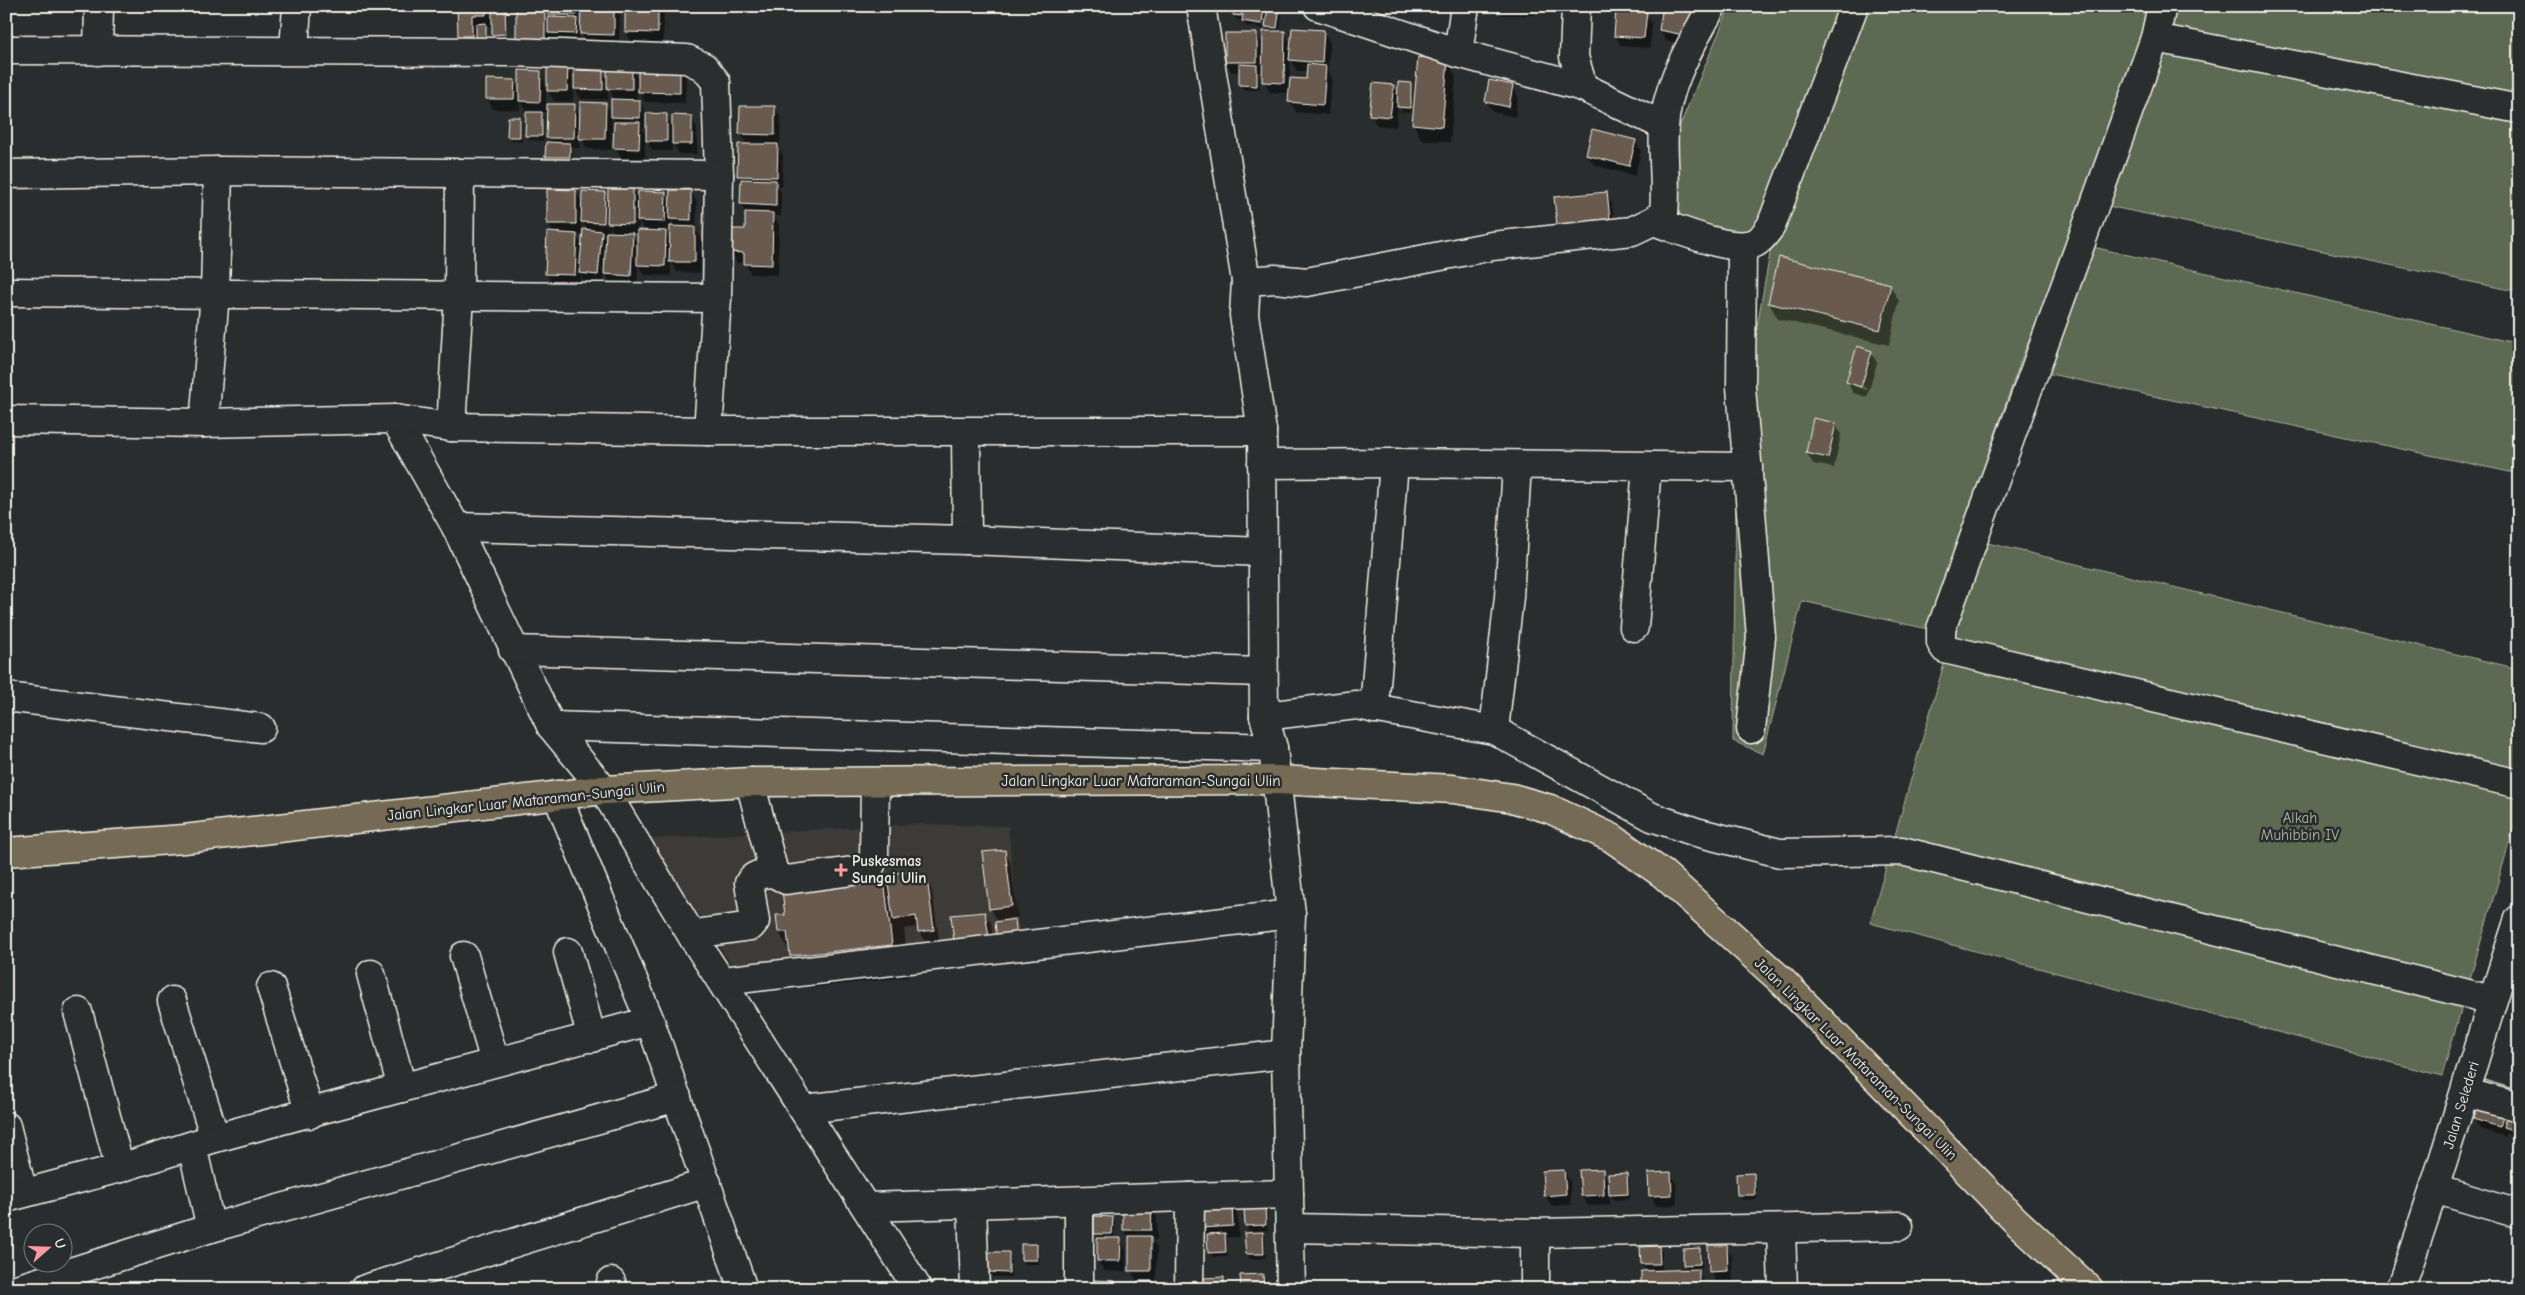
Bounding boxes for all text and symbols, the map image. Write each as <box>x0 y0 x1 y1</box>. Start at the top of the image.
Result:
street label: Jalan Lingkar Luar Mataraman-Sungai Ulin <box>1002 772 1280 790</box>
street label: Jalan Lingkar Luar Mataraman-Sungai Ulin <box>386 777 666 825</box>
park label: Alkah Muhibbin IV <box>2261 809 2339 844</box>
place label: Puskesmas Sungai Ulin <box>852 852 926 887</box>
marker: Puskesmas Sungai Ulin <box>834 863 848 877</box>
street label: Jalan Lingkar Luar Mataraman-Sungai Ulin <box>1751 954 1961 1164</box>
street label: Jalan Selederi <box>2439 1059 2483 1151</box>
north arrow <box>22 1222 72 1272</box>
text: U <box>50 1236 69 1251</box>

